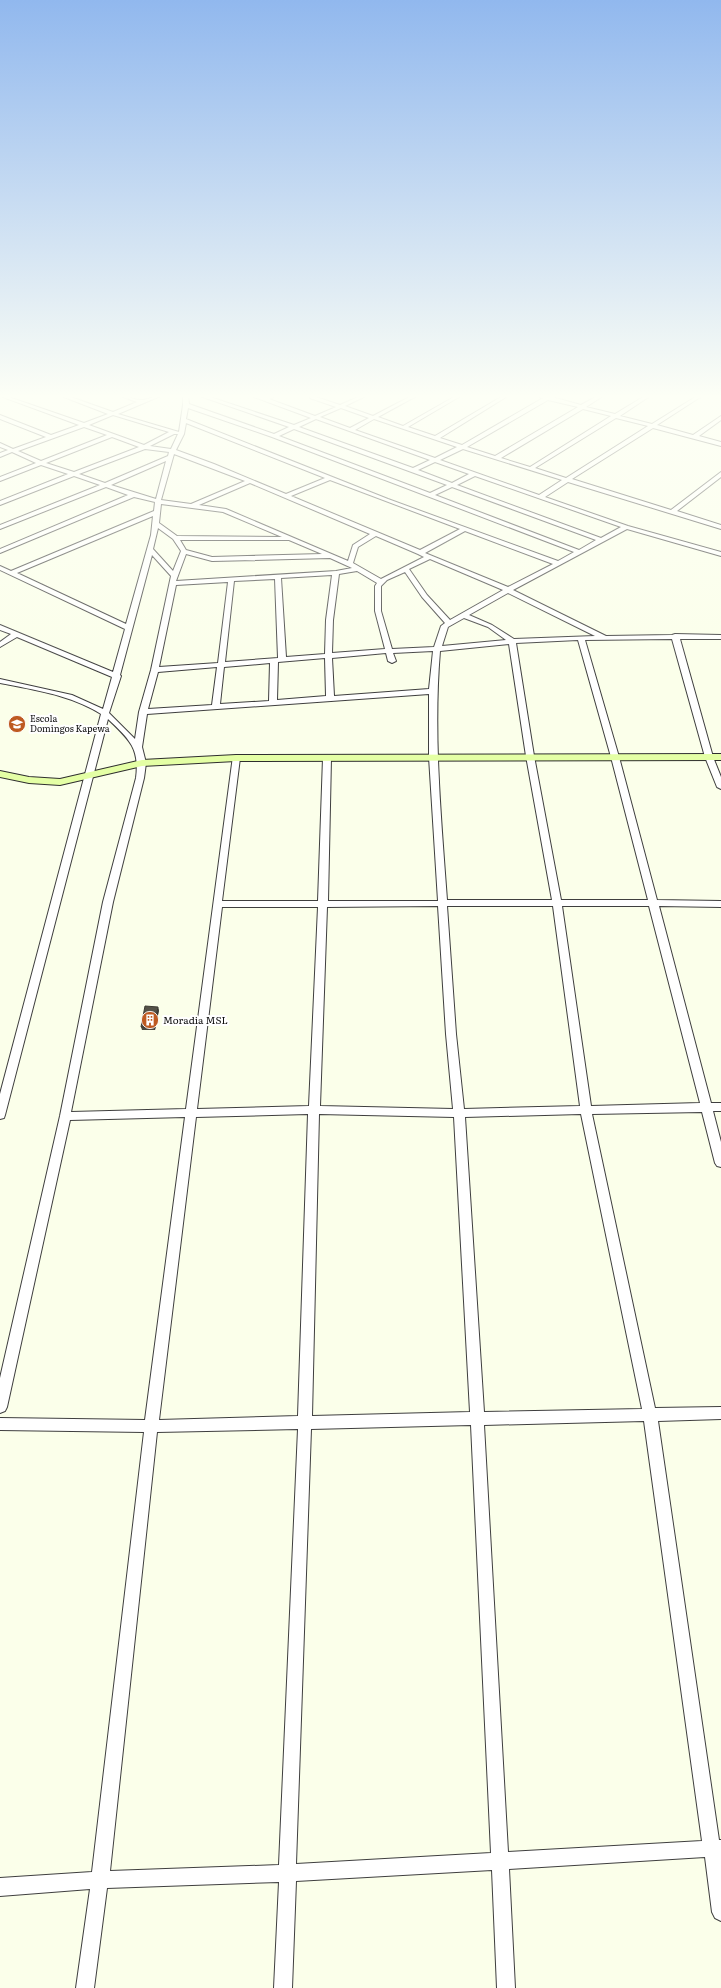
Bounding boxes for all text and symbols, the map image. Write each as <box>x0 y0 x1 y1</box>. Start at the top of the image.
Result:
place label: Escola Domingos Kapewa <box>30 711 110 735</box>
school or university icon: Escola Domingos Kapewa <box>7 714 27 734</box>
building icon: Moradia MSL <box>140 1010 160 1030</box>
place label: Moradia MSL <box>163 1012 228 1027</box>

